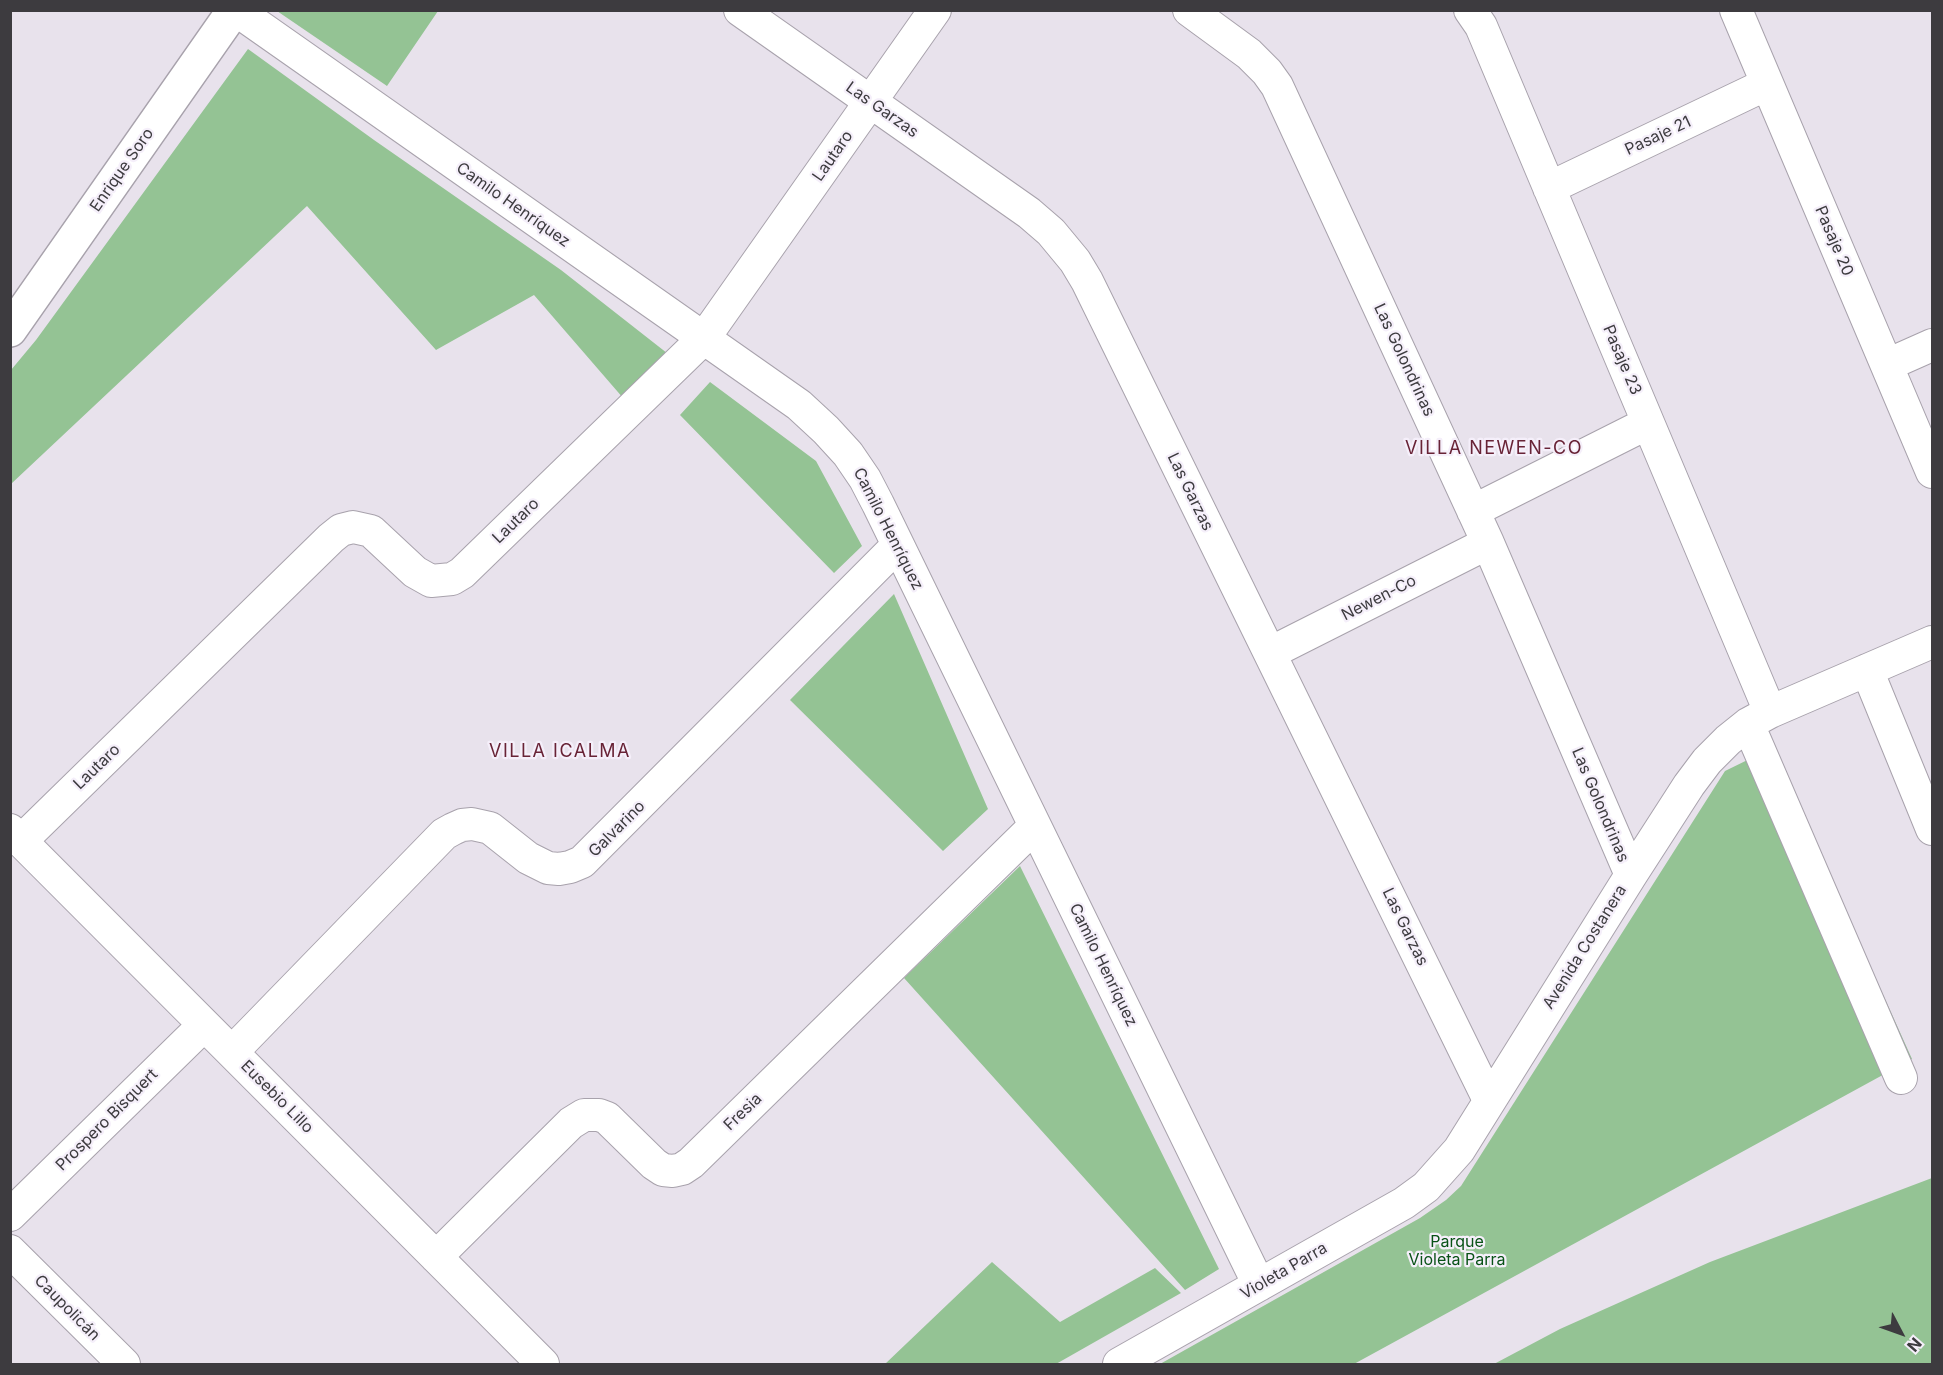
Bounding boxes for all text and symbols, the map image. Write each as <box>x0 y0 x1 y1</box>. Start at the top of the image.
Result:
street label: Las Garzas <box>842 78 922 142</box>
street label: Pasaje 21 <box>1622 112 1694 160</box>
street label: Enrique Soro <box>86 125 158 215</box>
street label: Lautaro <box>809 127 857 185</box>
street label: Camilo Henríquez <box>452 159 574 251</box>
street label: Pasaje 20 <box>1811 203 1857 279</box>
street label: Las Golondrinas <box>1369 301 1439 419</box>
street label: Pasaje 23 <box>1599 322 1645 398</box>
district label: VILLA NEWEN-CO <box>1405 438 1583 460</box>
street label: Las Garzas <box>1163 450 1217 534</box>
street label: Camilo Henríquez <box>849 465 927 593</box>
street label: Lautaro <box>489 494 543 548</box>
street label: Newen-Co <box>1338 571 1420 625</box>
street label: Lautaro <box>70 740 124 794</box>
district label: VILLA ICALMA <box>489 741 631 763</box>
street label: Las Golondrinas <box>1567 745 1633 865</box>
street label: Galvarino <box>585 797 649 861</box>
street label: Avenida Costanera <box>1539 882 1631 1012</box>
street label: Las Garzas <box>1378 885 1432 969</box>
street label: Camilo Henríquez <box>1065 900 1141 1030</box>
street label: Eusebio Lillo <box>237 1057 317 1137</box>
street label: Prospero Bisquert <box>52 1065 162 1175</box>
street label: Fresia <box>720 1089 766 1135</box>
park label: Parque Violeta Parra <box>1409 1232 1505 1270</box>
street label: Violeta Parra <box>1237 1238 1331 1304</box>
street label: Caupolicán <box>30 1271 104 1345</box>
north arrow <box>1871 1303 1931 1363</box>
text: N <box>1903 1334 1926 1356</box>

